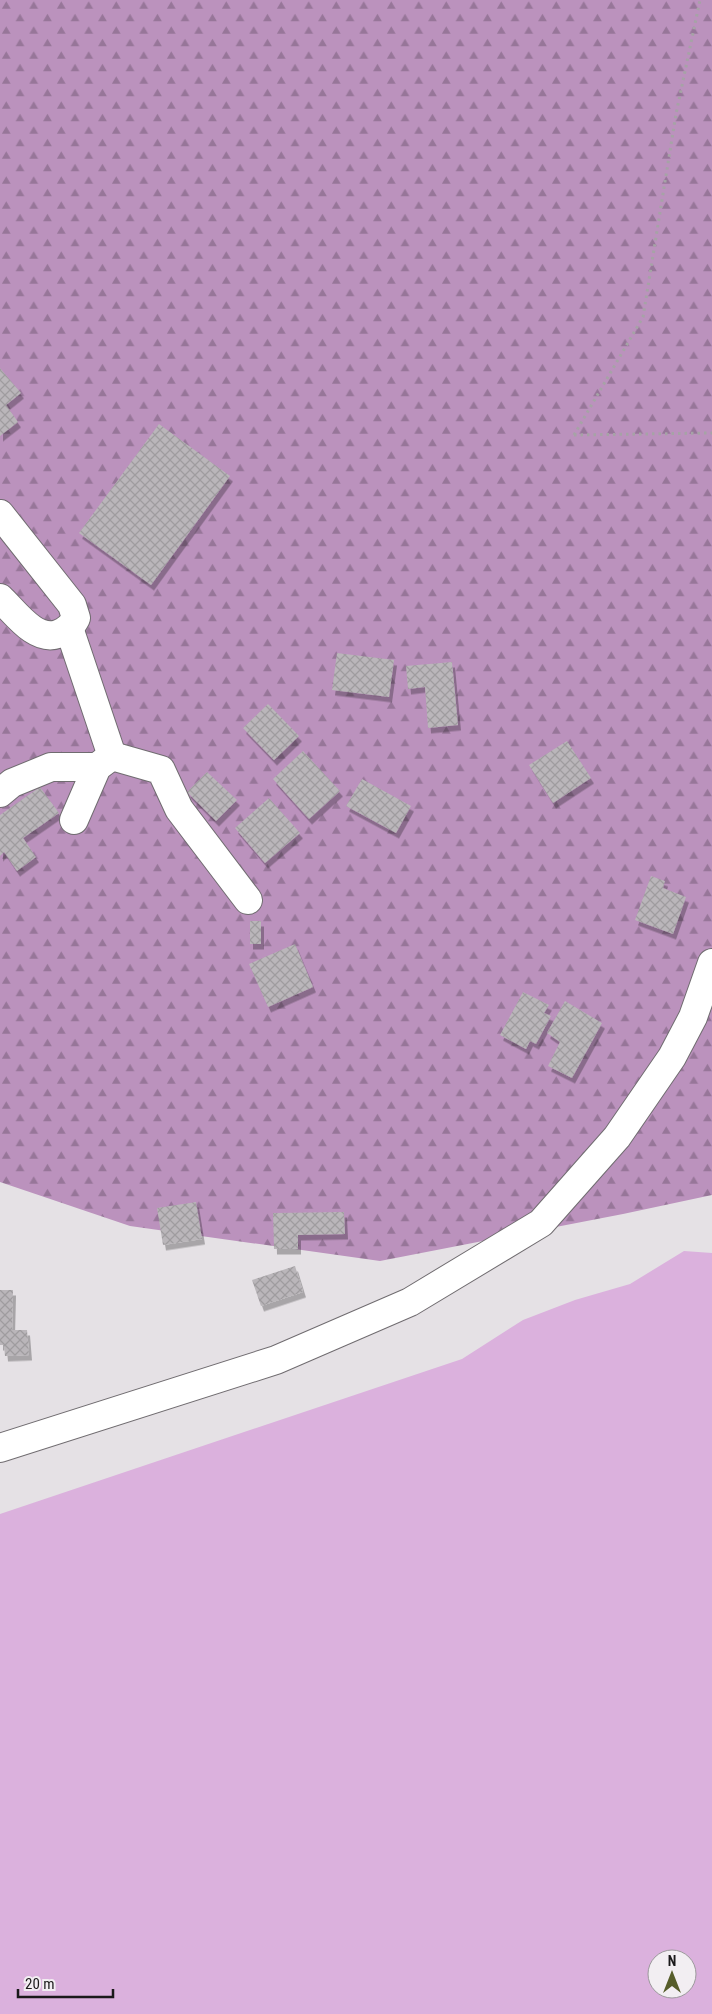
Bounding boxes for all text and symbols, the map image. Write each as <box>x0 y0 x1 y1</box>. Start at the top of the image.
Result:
north arrow <box>647 1949 697 1999</box>
text: N <box>668 1953 676 1969</box>
scale bar <box>18 1966 112 1998</box>
text: 20 m <box>25 1975 55 1993</box>

